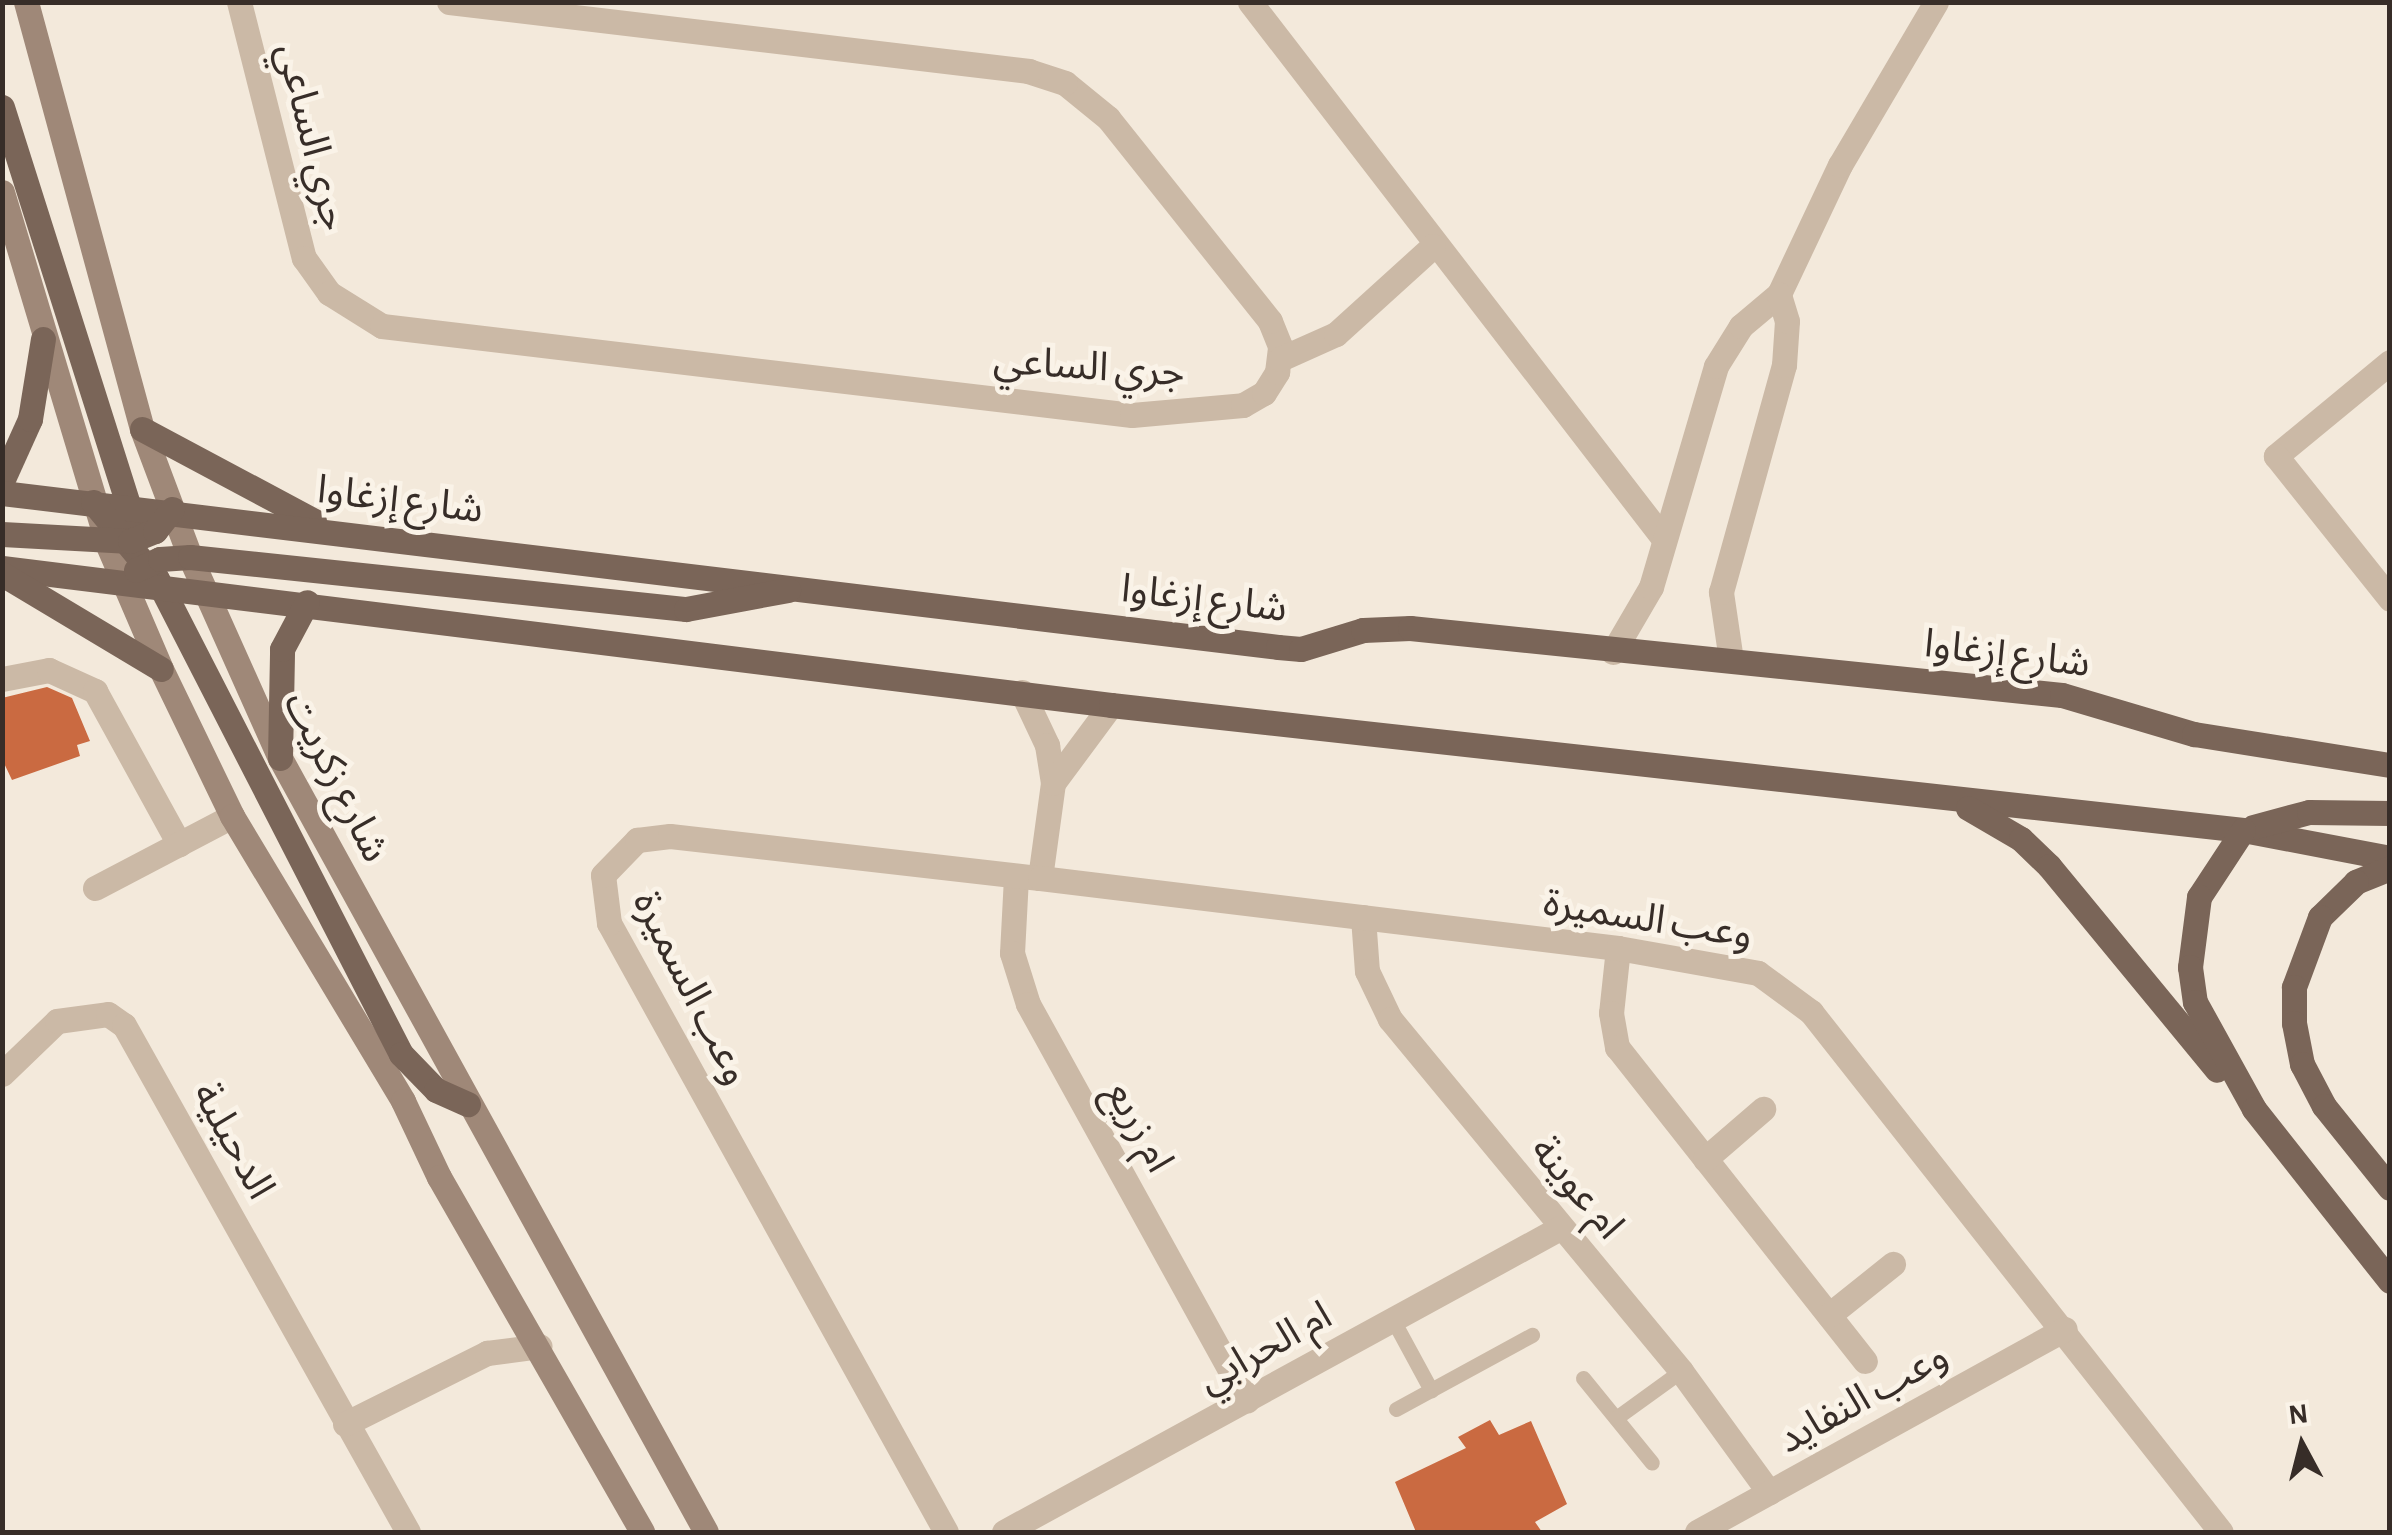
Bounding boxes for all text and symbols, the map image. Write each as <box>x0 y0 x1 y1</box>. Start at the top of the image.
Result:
street label: جري الساعي <box>266 38 358 236</box>
street label: جري الساعي <box>992 336 1186 398</box>
street label: شارع إزغاوا <box>314 466 486 534</box>
street label: شارع إزغاوا <box>1118 565 1290 633</box>
street label: شارع إزغاوا <box>1921 620 2093 688</box>
street label: شارع زكريت <box>273 684 399 870</box>
street label: وعب السميرة <box>1540 879 1756 959</box>
street label: وعب السميرة <box>622 883 760 1093</box>
street label: ام زريع <box>1095 1073 1183 1181</box>
street label: الدحيلية <box>181 1074 285 1208</box>
street label: ام عوينة <box>1520 1127 1634 1249</box>
street label: ام الحرابي <box>1190 1292 1340 1404</box>
street label: وعب النفايد <box>1770 1332 1956 1464</box>
north arrow <box>2252 1395 2352 1495</box>
text: N <box>2287 1400 2310 1430</box>

